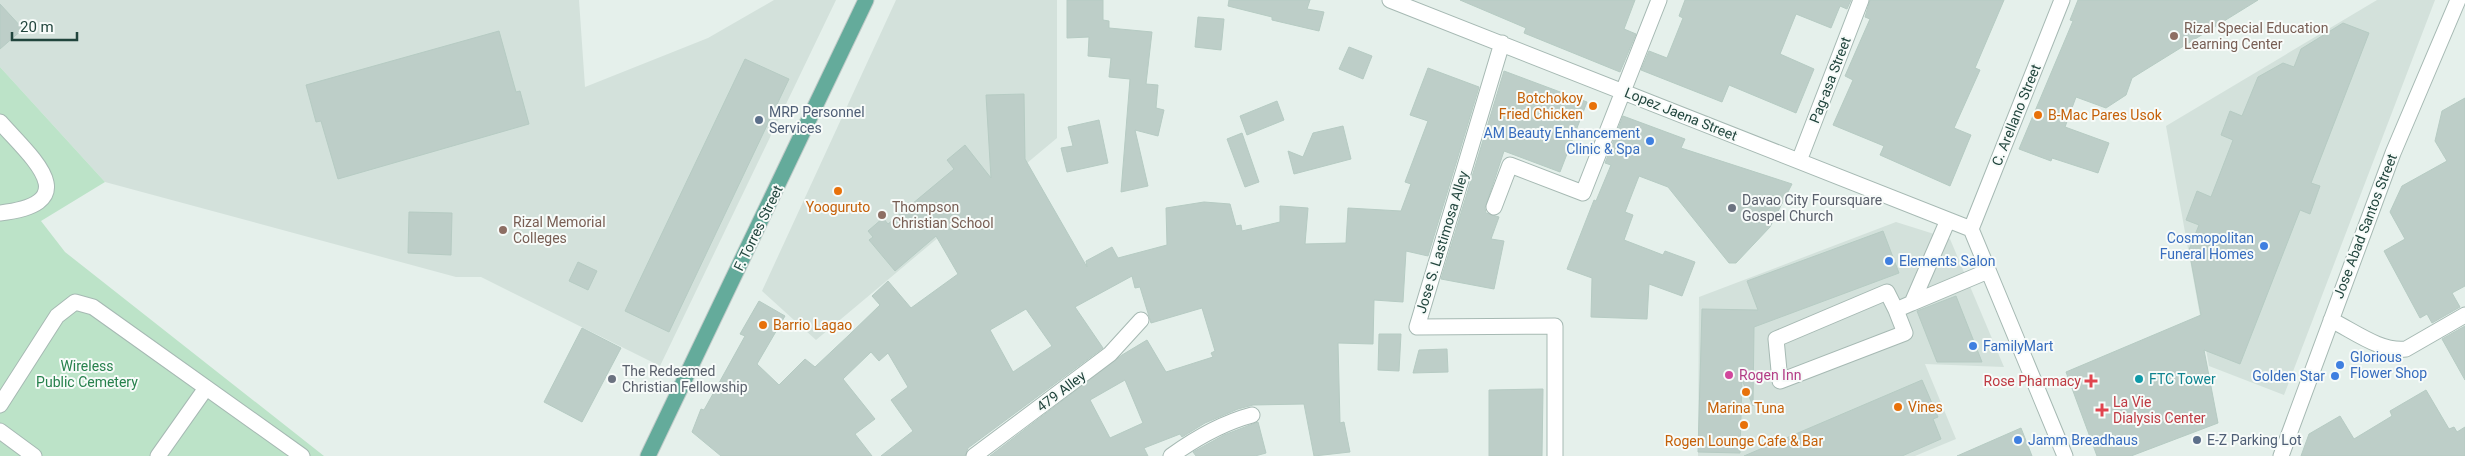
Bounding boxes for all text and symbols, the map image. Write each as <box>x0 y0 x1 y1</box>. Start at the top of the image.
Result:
scale bar <box>12 10 78 42</box>
text: 20 m <box>20 18 54 36</box>
place label: Rizal Special Education Learning Center <box>2184 20 2328 52</box>
marker: Rizal Special Education Learning Center <box>2168 30 2180 42</box>
street label: Pag-asa Street <box>1806 34 1854 125</box>
street label: C. Arellano Street <box>1988 62 2044 168</box>
street label: Lopez Jaena Street <box>1622 84 1740 144</box>
place label: Botchokoy Fried Chicken <box>1499 90 1583 122</box>
marker: Botchokoy Fried Chicken <box>1587 100 1599 112</box>
place label: MRP Personnel Services <box>769 104 865 136</box>
place label: B-Mac Pares Usok <box>2048 107 2163 123</box>
marker: B-Mac Pares Usok <box>2032 109 2044 121</box>
marker: MRP Personnel Services <box>753 114 765 126</box>
place label: AM Beauty Enhancement Clinic & Spa <box>1484 125 1640 157</box>
marker: AM Beauty Enhancement Clinic & Spa <box>1644 135 1656 147</box>
street label: Jose Abad Santos Street <box>2330 151 2400 301</box>
street label: Jose S. Lastimosa Alley <box>1413 168 1471 315</box>
street label: F. Torres Street <box>730 182 786 273</box>
marker: Yooguruto <box>832 185 844 197</box>
place label: Davao City Foursquare Gospel Church <box>1742 192 1882 224</box>
place label: Yooguruto <box>806 199 870 215</box>
place label: Thompson Christian School <box>892 199 994 231</box>
marker: Davao City Foursquare Gospel Church <box>1726 202 1738 214</box>
marker: Thompson Christian School <box>876 209 888 221</box>
place label: Rizal Memorial Colleges <box>513 214 606 246</box>
marker: Rizal Memorial Colleges <box>497 224 509 236</box>
place label: Cosmopolitan Funeral Homes <box>2160 230 2254 262</box>
marker: Cosmopolitan Funeral Homes <box>2258 240 2270 252</box>
place label: Elements Salon <box>1899 253 1996 269</box>
marker: Elements Salon <box>1883 255 1895 267</box>
place label: Barrio Lagao <box>773 317 852 333</box>
marker: Barrio Lagao <box>757 319 769 331</box>
place label: FamilyMart <box>1983 338 2054 354</box>
marker: FamilyMart <box>1967 340 1979 352</box>
place label: Glorious Flower Shop <box>2350 349 2427 381</box>
park label: Wireless Public Cemetery <box>36 358 138 390</box>
marker: Glorious Flower Shop <box>2334 359 2346 371</box>
place label: The Redeemed Christian Fellowship <box>622 363 748 395</box>
street label: 479 Alley <box>1033 367 1089 415</box>
place label: Rogen Inn <box>1739 367 1801 383</box>
place label: Golden Star <box>2252 368 2325 384</box>
marker: Rogen Inn <box>1723 369 1735 381</box>
marker: Golden Star <box>2329 370 2341 382</box>
place label: FTC Tower <box>2149 371 2216 387</box>
marker: The Redeemed Christian Fellowship <box>606 373 618 385</box>
place label: Rose Pharmacy <box>1984 373 2081 389</box>
marker: FTC Tower <box>2133 373 2145 385</box>
marker: Rose Pharmacy <box>2085 375 2097 387</box>
marker: Marina Tuna <box>1740 386 1752 398</box>
place label: La Vie Dialysis Center <box>2113 394 2206 426</box>
place label: Vines <box>1908 399 1943 415</box>
place label: Marina Tuna <box>1707 400 1785 416</box>
marker: Vines <box>1892 401 1904 413</box>
marker: La Vie Dialysis Center <box>2095 403 2109 417</box>
marker: Rogen Lounge Cafe & Bar <box>1738 419 1750 431</box>
place label: Jamm Breadhaus <box>2028 432 2138 448</box>
place label: E-Z Parking Lot <box>2207 432 2302 448</box>
place label: Rogen Lounge Cafe & Bar <box>1665 433 1823 449</box>
marker: Jamm Breadhaus <box>2012 434 2024 446</box>
marker: E-Z Parking Lot <box>2191 434 2203 446</box>

